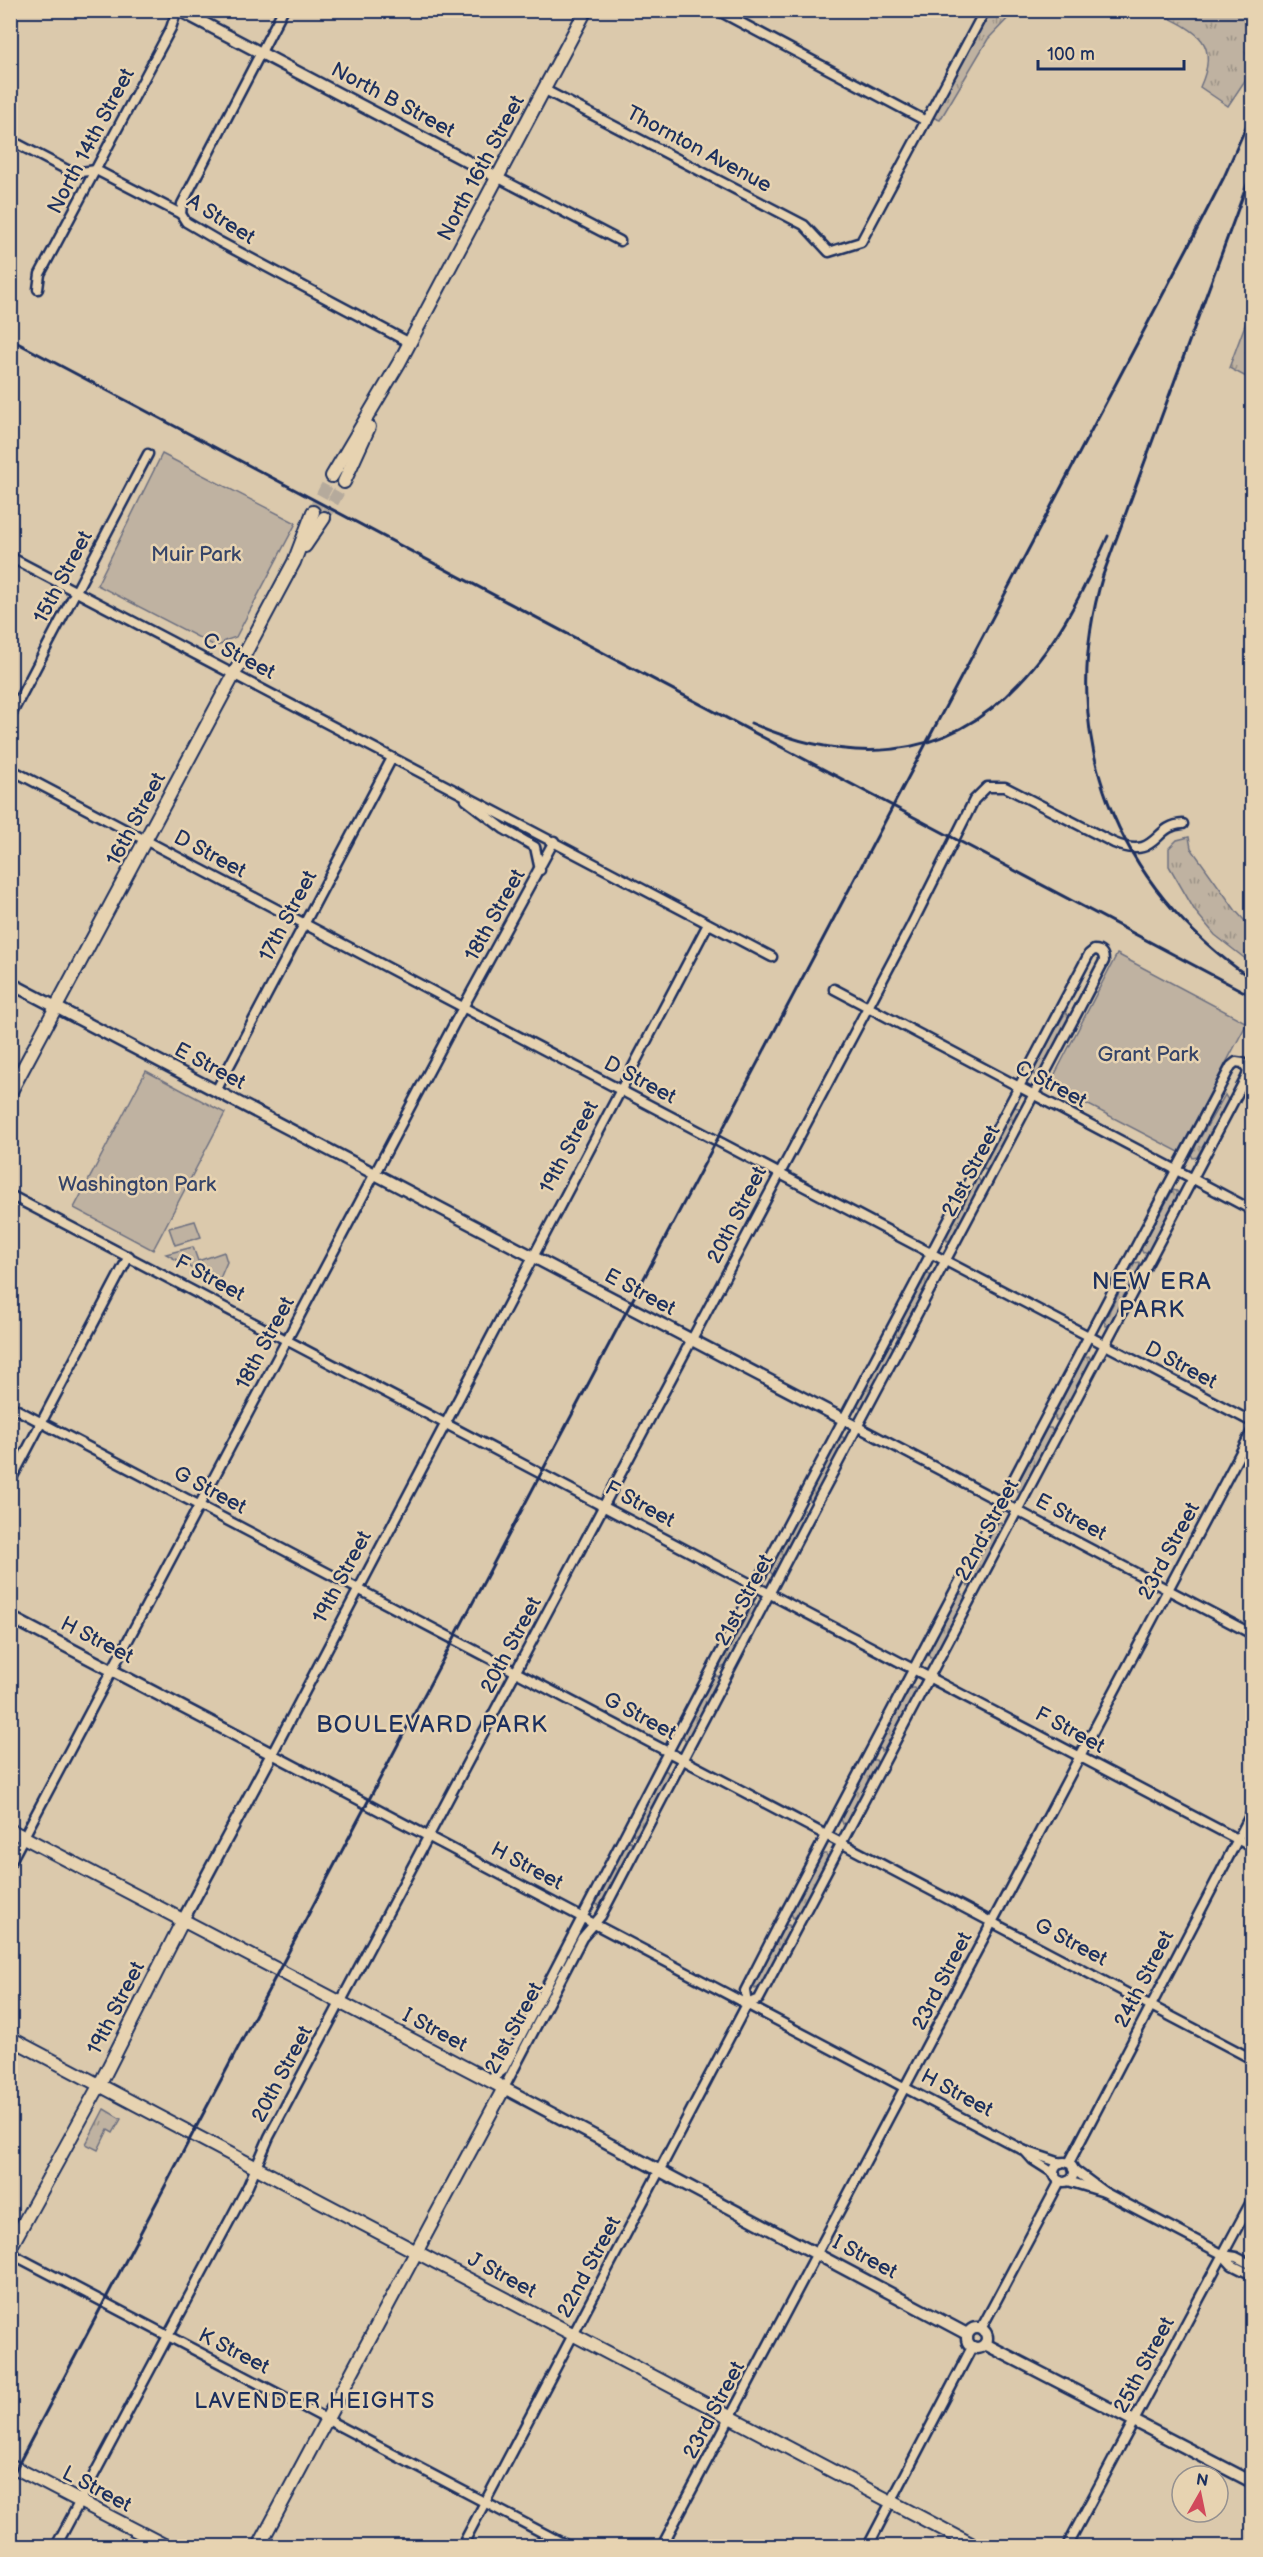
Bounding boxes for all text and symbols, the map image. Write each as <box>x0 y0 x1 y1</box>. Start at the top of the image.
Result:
scale bar <box>1038 33 1184 71</box>
text: 100 m <box>1047 44 1095 65</box>
street label: North B Street <box>327 57 460 143</box>
street label: North 14th Street <box>42 63 140 218</box>
street label: North 16th Street <box>432 90 530 245</box>
street label: Thornton Avenue <box>622 100 776 198</box>
street label: A Street <box>182 188 260 250</box>
street label: 15th Street <box>28 526 98 628</box>
park label: Muir Park <box>151 542 242 567</box>
street label: C Street <box>199 627 280 685</box>
street label: 16th Street <box>101 768 171 870</box>
street label: D Street <box>170 825 251 884</box>
street label: 18th Street <box>459 864 531 965</box>
street label: 17th Street <box>254 866 323 966</box>
street label: E Street <box>170 1037 250 1095</box>
park label: Grant Park <box>1098 1042 1199 1067</box>
street label: D Street <box>600 1051 681 1110</box>
street label: C Street <box>1011 1055 1092 1114</box>
street label: 19th Street <box>534 1096 604 1198</box>
street label: 21st Street <box>936 1121 1006 1221</box>
street label: 20th Street <box>702 1162 772 1268</box>
park label: Washington Park <box>58 1172 217 1197</box>
street label: F Street <box>171 1249 250 1307</box>
street label: E Street <box>600 1263 680 1321</box>
district label: NEW ERA PARK <box>1092 1267 1212 1324</box>
street label: 18th Street <box>230 1292 300 1394</box>
street label: D Street <box>1141 1336 1222 1395</box>
street label: G Street <box>169 1460 251 1520</box>
street label: 22nd Street <box>950 1474 1024 1585</box>
street label: F Street <box>601 1475 680 1533</box>
street label: E Street <box>1031 1488 1111 1546</box>
street label: 23rd Street <box>1133 1497 1205 1604</box>
street label: 19th Street <box>307 1526 377 1628</box>
street label: 21st Street <box>709 1550 779 1650</box>
street label: 20th Street <box>475 1592 547 1698</box>
street label: H Street <box>56 1611 138 1669</box>
street label: G Street <box>599 1686 681 1746</box>
street label: F Street <box>1031 1701 1110 1759</box>
district label: BOULEVARD PARK <box>316 1710 548 1739</box>
street label: H Street <box>487 1837 568 1896</box>
street label: G Street <box>1030 1912 1112 1972</box>
street label: 24th Street <box>1109 1926 1179 2032</box>
street label: 23rd Street <box>907 1927 978 2034</box>
street label: 19th Street <box>82 1957 150 2059</box>
street label: 21st Street <box>479 1978 549 2078</box>
street label: I Street <box>398 2003 472 2058</box>
street label: 20th Street <box>246 2021 318 2127</box>
street label: H Street <box>917 2064 998 2123</box>
street label: 22nd Street <box>552 2211 626 2322</box>
street label: I Street <box>828 2230 902 2285</box>
street label: J Street <box>463 2247 541 2304</box>
street label: 25th Street <box>1108 2312 1180 2417</box>
street label: K Street <box>194 2323 274 2380</box>
street label: 23rd Street <box>678 2356 750 2463</box>
district label: LAVENDER HEIGHTS <box>194 2388 436 2415</box>
street label: L Street <box>58 2460 136 2518</box>
north arrow <box>1170 2464 1230 2524</box>
text: N <box>1195 2470 1210 2491</box>

